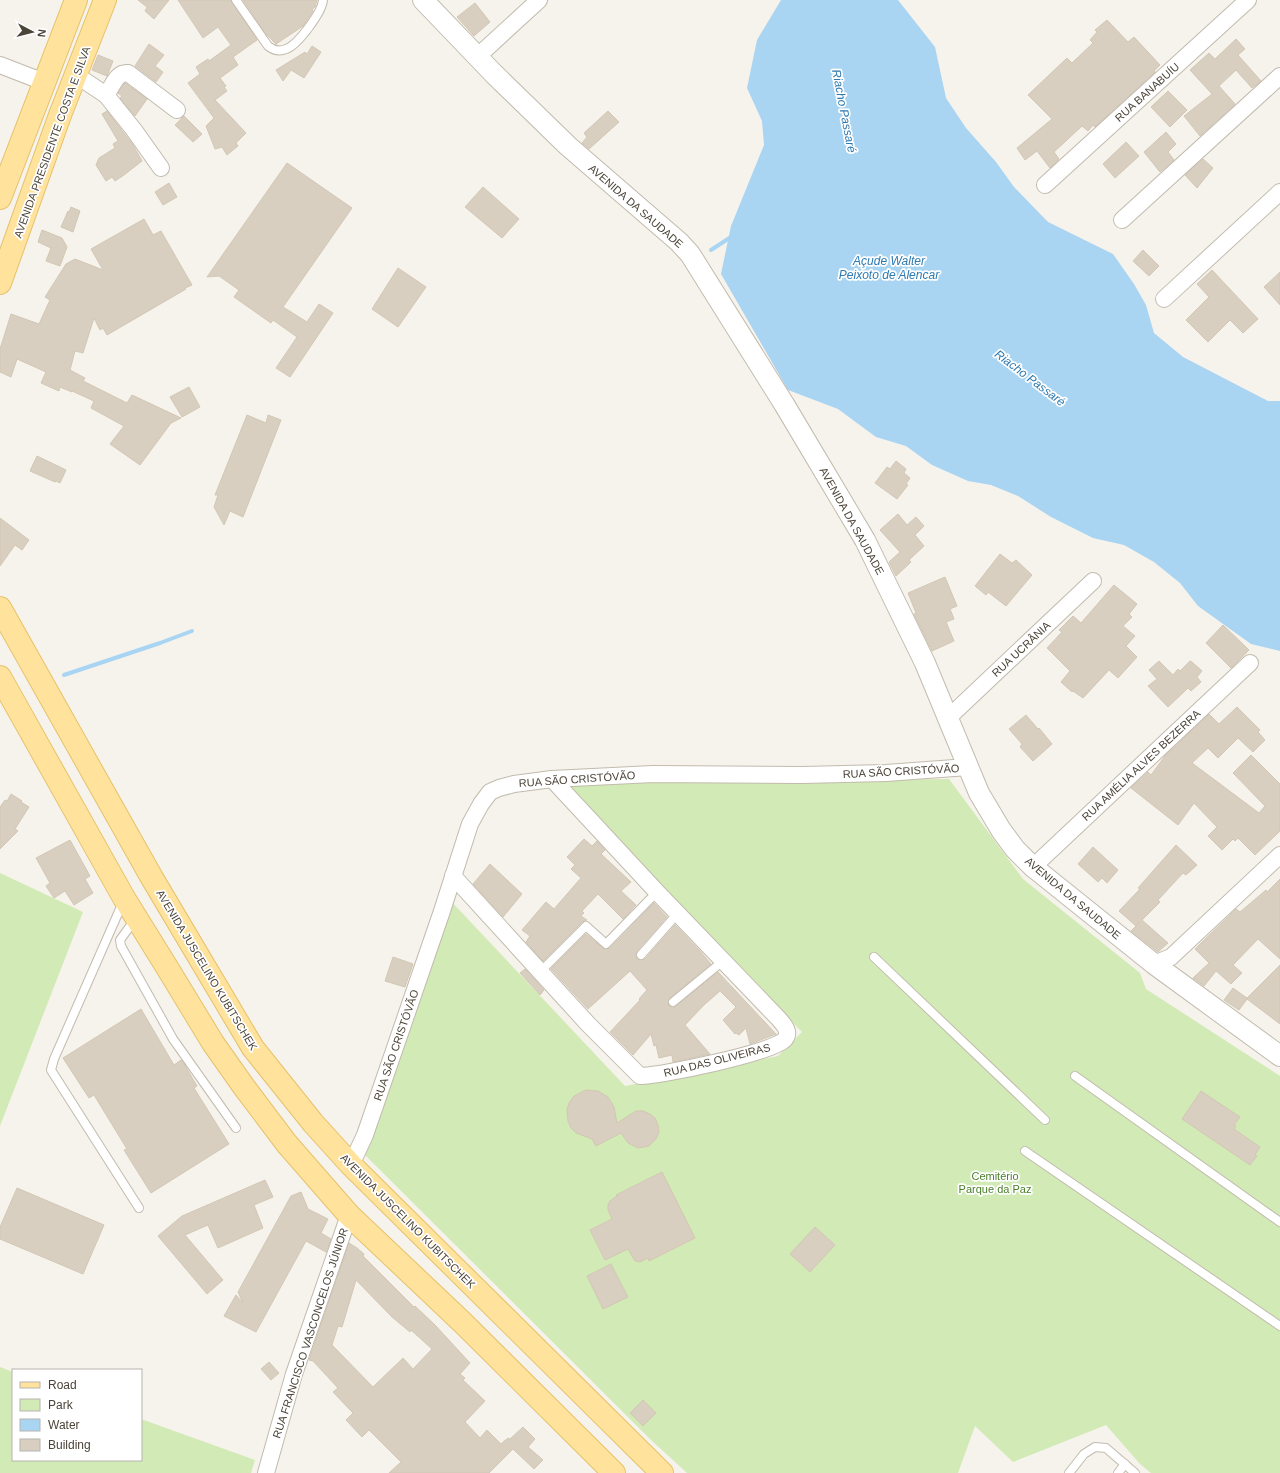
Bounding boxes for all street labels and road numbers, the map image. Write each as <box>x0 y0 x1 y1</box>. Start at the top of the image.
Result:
street label: AVENIDA PRESIDENTE COSTA E SILVA <box>12 44 93 239</box>
street label: RUA BANABUÍU <box>1113 60 1181 124</box>
street label: AVENIDA DA SAUDADE <box>586 162 686 250</box>
street label: AVENIDA DA SAUDADE <box>817 465 887 577</box>
street label: RUA UCRÂNIA <box>989 619 1053 679</box>
street label: RUA AMÉLIA ALVES BEZERRA <box>1080 707 1203 823</box>
street label: RUA SÃO CRISTÓVÃO <box>842 762 960 780</box>
street label: RUA SÃO CRISTÓVÃO <box>518 769 636 789</box>
street label: AVENIDA DA SAUDADE <box>1023 855 1123 941</box>
street label: AVENIDA JUSCELINO KUBITSCHEK <box>154 888 260 1053</box>
street label: RUA SÃO CRISTÓVÃO <box>371 987 421 1102</box>
street label: RUA DAS OLIVEIRAS <box>662 1041 772 1079</box>
street label: AVENIDA JUSCELINO KUBITSCHEK <box>338 1151 478 1291</box>
street label: RUA FRANCISCO VASCONCELOS JÚNIOR <box>270 1226 350 1440</box>

